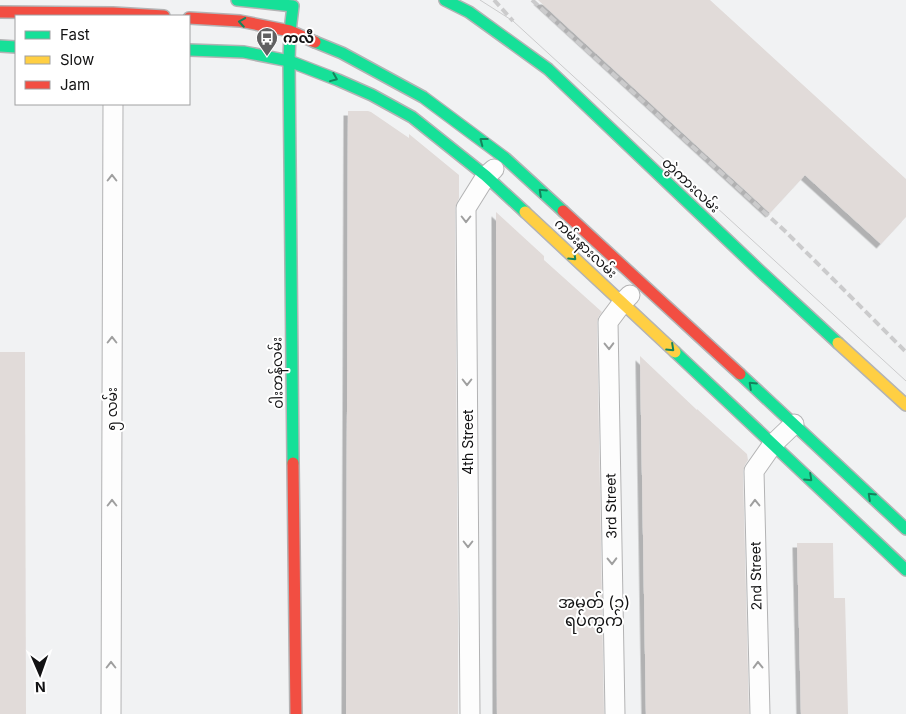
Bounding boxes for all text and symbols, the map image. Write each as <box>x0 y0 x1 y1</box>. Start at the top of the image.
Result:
legend <box>15 15 190 105</box>
one-way arrow <box>238 17 246 27</box>
text: Fast <box>60 25 90 44</box>
bus stop icon: ကလီ <box>255 26 279 57</box>
place label: ကလီ <box>283 28 314 46</box>
text: Slow <box>60 50 94 69</box>
one-way arrow <box>329 72 338 83</box>
text: Jam <box>60 75 90 94</box>
one-way arrow <box>479 138 489 147</box>
street label: တွဲကားလမ်း <box>657 153 724 218</box>
one-way arrow <box>107 174 117 182</box>
one-way arrow <box>539 189 548 198</box>
street label: ကမ်းနားလမ်း <box>549 214 622 284</box>
one-way arrow <box>461 216 471 224</box>
one-way arrow <box>568 251 577 260</box>
one-way arrow <box>107 336 117 344</box>
street label: ဝါးတန်လမ်း <box>266 337 290 409</box>
one-way arrow <box>666 342 675 351</box>
one-way arrow <box>604 343 614 351</box>
one-way arrow <box>462 378 472 386</box>
one-way arrow <box>749 382 758 391</box>
street label: ၅ လမ်း <box>102 387 124 431</box>
street label: 4th Street <box>459 409 476 475</box>
one-way arrow <box>803 472 812 481</box>
street label: 3rd Street <box>601 473 620 539</box>
one-way arrow <box>867 493 876 502</box>
one-way arrow <box>107 499 117 506</box>
one-way arrow <box>749 499 760 507</box>
one-way arrow <box>463 540 473 548</box>
street label: 2nd Street <box>746 541 765 611</box>
one-way arrow <box>607 558 617 566</box>
district label: အမှတ် (၁) ရပ်ကွက် <box>558 591 630 634</box>
north arrow <box>15 649 65 699</box>
one-way arrow <box>106 661 116 669</box>
one-way arrow <box>753 661 764 669</box>
text: N <box>35 679 46 696</box>

